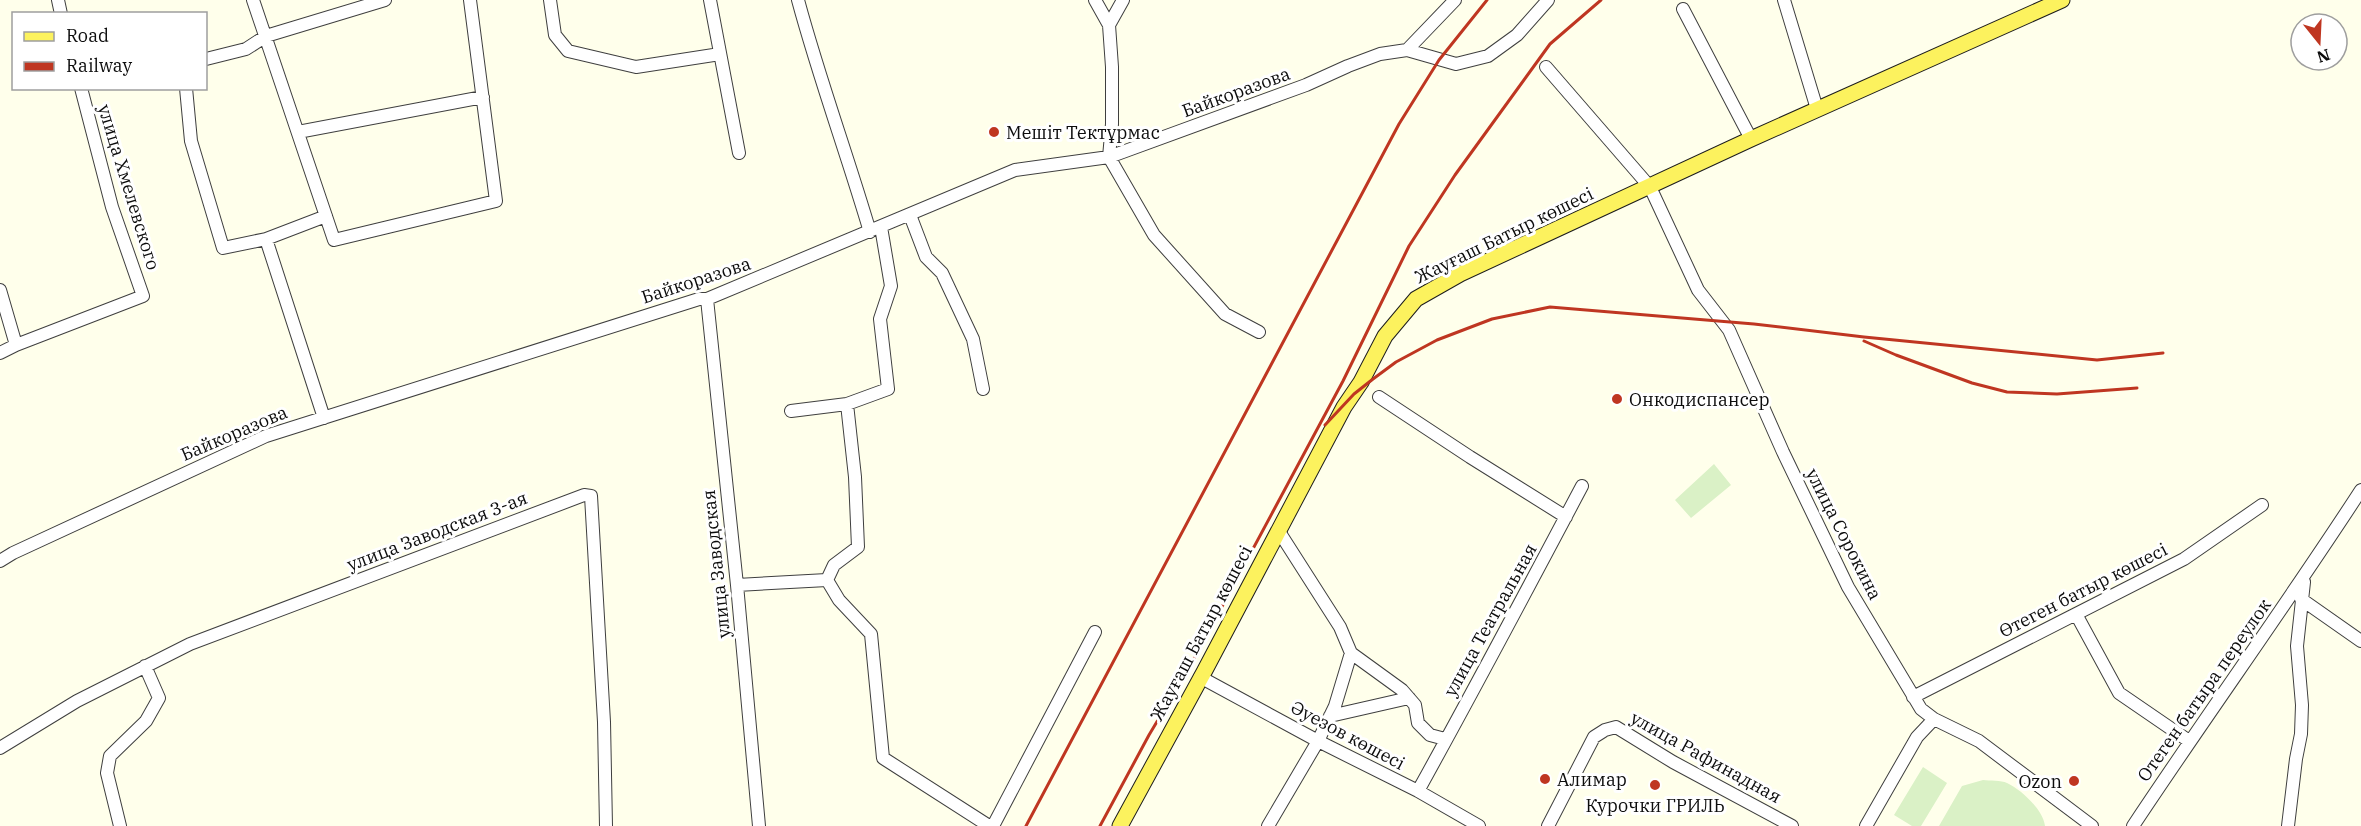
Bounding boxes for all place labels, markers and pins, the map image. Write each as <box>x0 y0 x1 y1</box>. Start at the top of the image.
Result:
place label: Мешіт Тектұрмас <box>1006 121 1160 144</box>
marker: Мешіт Тектұрмас <box>987 125 1001 139</box>
place label: Онкодиспансер <box>1629 388 1769 411</box>
marker: Онкодиспансер <box>1610 392 1624 406</box>
place label: Алимар <box>1557 768 1627 791</box>
place label: Ozon <box>2018 770 2062 793</box>
marker: Алимар <box>1538 772 1552 786</box>
marker: Ozon <box>2067 774 2081 788</box>
marker: Курочки ГРИЛЬ <box>1648 778 1662 792</box>
place label: Курочки ГРИЛЬ <box>1585 794 1725 817</box>

